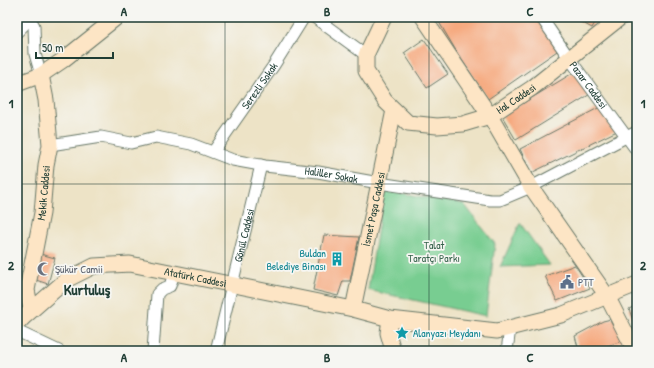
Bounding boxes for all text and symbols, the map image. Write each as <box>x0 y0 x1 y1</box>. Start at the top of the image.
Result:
text: A <box>121 2 128 20</box>
text: B <box>324 2 331 20</box>
text: C <box>526 2 534 20</box>
scale bar <box>36 34 113 60</box>
text: 50 m <box>42 39 63 56</box>
street label: Pazar Caddesi <box>567 58 611 111</box>
street label: Serezli Sokak <box>238 59 281 112</box>
street label: Hal Caddesi <box>493 81 539 117</box>
text: 1 <box>9 94 14 112</box>
text: 1 <box>641 94 646 112</box>
street label: Haliller Sokak <box>304 164 359 186</box>
street label: Mekik Caddesi <box>34 165 53 222</box>
street label: İsmet Paşa Caddesi <box>359 171 388 248</box>
street label: Gönül Caddesi <box>231 207 257 264</box>
park label: Talat Taratçı Parkı <box>408 238 460 265</box>
place label: Buldan Belediye Binası <box>266 246 326 273</box>
building icon: Buldan Belediye Binası <box>329 251 345 267</box>
text: 2 <box>8 256 15 274</box>
text: 2 <box>640 256 647 274</box>
mosque icon: Şükür Camii <box>36 261 52 277</box>
place label: Şükür Camii <box>55 262 103 276</box>
street label: Atatürk Caddesi <box>163 264 228 290</box>
public building icon: PTT <box>559 274 575 290</box>
place label: PTT <box>578 275 594 289</box>
district label: Kurtuluş <box>64 279 110 300</box>
place icon: Alanyazı Meydanı <box>394 325 410 341</box>
place label: Alanyazı Meydanı <box>413 326 481 340</box>
text: A <box>121 348 128 366</box>
text: B <box>324 348 331 366</box>
text: C <box>526 348 534 366</box>

